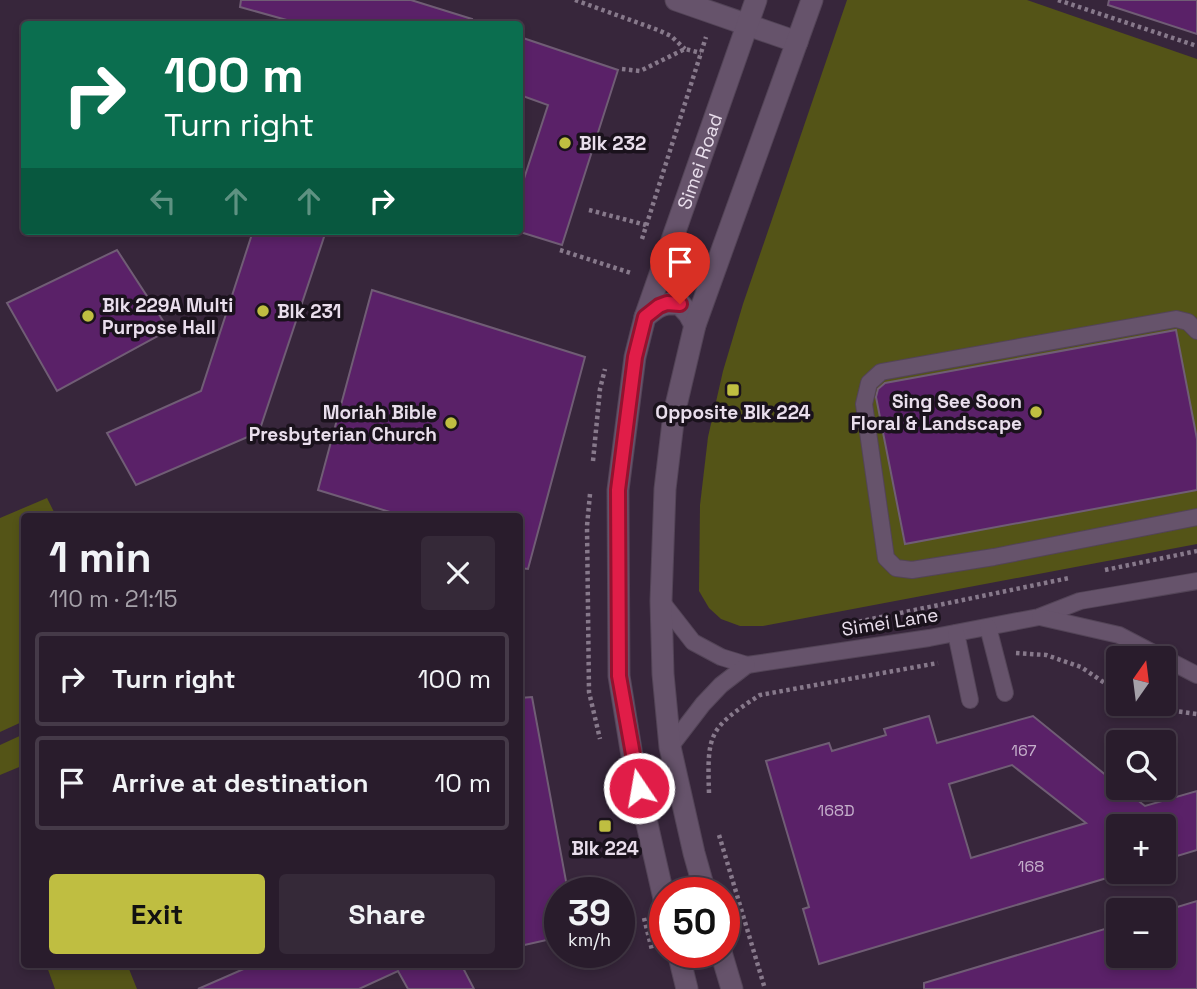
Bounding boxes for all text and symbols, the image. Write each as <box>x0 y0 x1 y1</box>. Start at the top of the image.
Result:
text: 100 m <box>164 44 304 106</box>
icon: right <box>49 49 140 140</box>
text: Turn right <box>164 105 314 145</box>
street label: Simei Road <box>671 110 728 213</box>
place label: Blk 232 <box>579 131 646 156</box>
marker: Blk 232 <box>557 135 573 151</box>
icon: left <box>144 182 182 220</box>
icon: ahead <box>217 182 255 220</box>
icon: ahead <box>290 182 328 220</box>
icon: right <box>363 182 401 220</box>
pin <box>650 232 710 304</box>
icon: arrive <box>661 243 699 281</box>
place label: Blk 229A Multi Purpose Hall <box>102 293 233 340</box>
place label: Blk 231 <box>277 299 341 324</box>
marker: Blk 231 <box>255 303 271 319</box>
marker: Blk 229A Multi Purpose Hall <box>80 308 96 324</box>
marker: Opposite Blk 224 <box>725 382 741 398</box>
place label: Sing See Soon Floral & Landscape <box>851 389 1022 436</box>
place label: Moriah Bible Presbyterian Church <box>249 400 437 447</box>
place label: Opposite Blk 224 <box>655 400 811 425</box>
marker: Sing See Soon Floral & Landscape <box>1028 404 1044 420</box>
marker: Moriah Bible Presbyterian Church <box>443 415 459 431</box>
text: 1 min <box>49 531 152 584</box>
button: close <box>421 536 495 610</box>
text: 110 m · 21:15 <box>49 584 177 614</box>
street label: Simei Lane <box>840 602 940 642</box>
north arrow <box>1106 646 1176 716</box>
map controls <box>1106 646 1176 968</box>
icon: right <box>53 660 91 698</box>
text: Turn right <box>112 662 236 696</box>
text: 100 m <box>418 662 491 696</box>
button: search <box>1106 730 1176 800</box>
house number: 167 <box>1011 740 1037 761</box>
position arrow <box>602 751 676 825</box>
icon: arrive <box>53 764 91 802</box>
text: Arrive at destination <box>112 766 369 800</box>
text: 10 m <box>434 766 491 800</box>
house number: 168D <box>817 800 855 821</box>
button: + <box>1106 814 1176 884</box>
marker: Blk 224 <box>597 818 613 834</box>
place label: Blk 224 <box>571 836 639 861</box>
house number: 168 <box>1018 856 1044 877</box>
button: Exit <box>49 874 265 954</box>
button: Share <box>279 874 495 954</box>
speed limit sign: 50 <box>649 877 740 968</box>
text: 39 <box>568 891 611 935</box>
button: − <box>1106 898 1176 968</box>
text: km/h <box>568 928 611 951</box>

